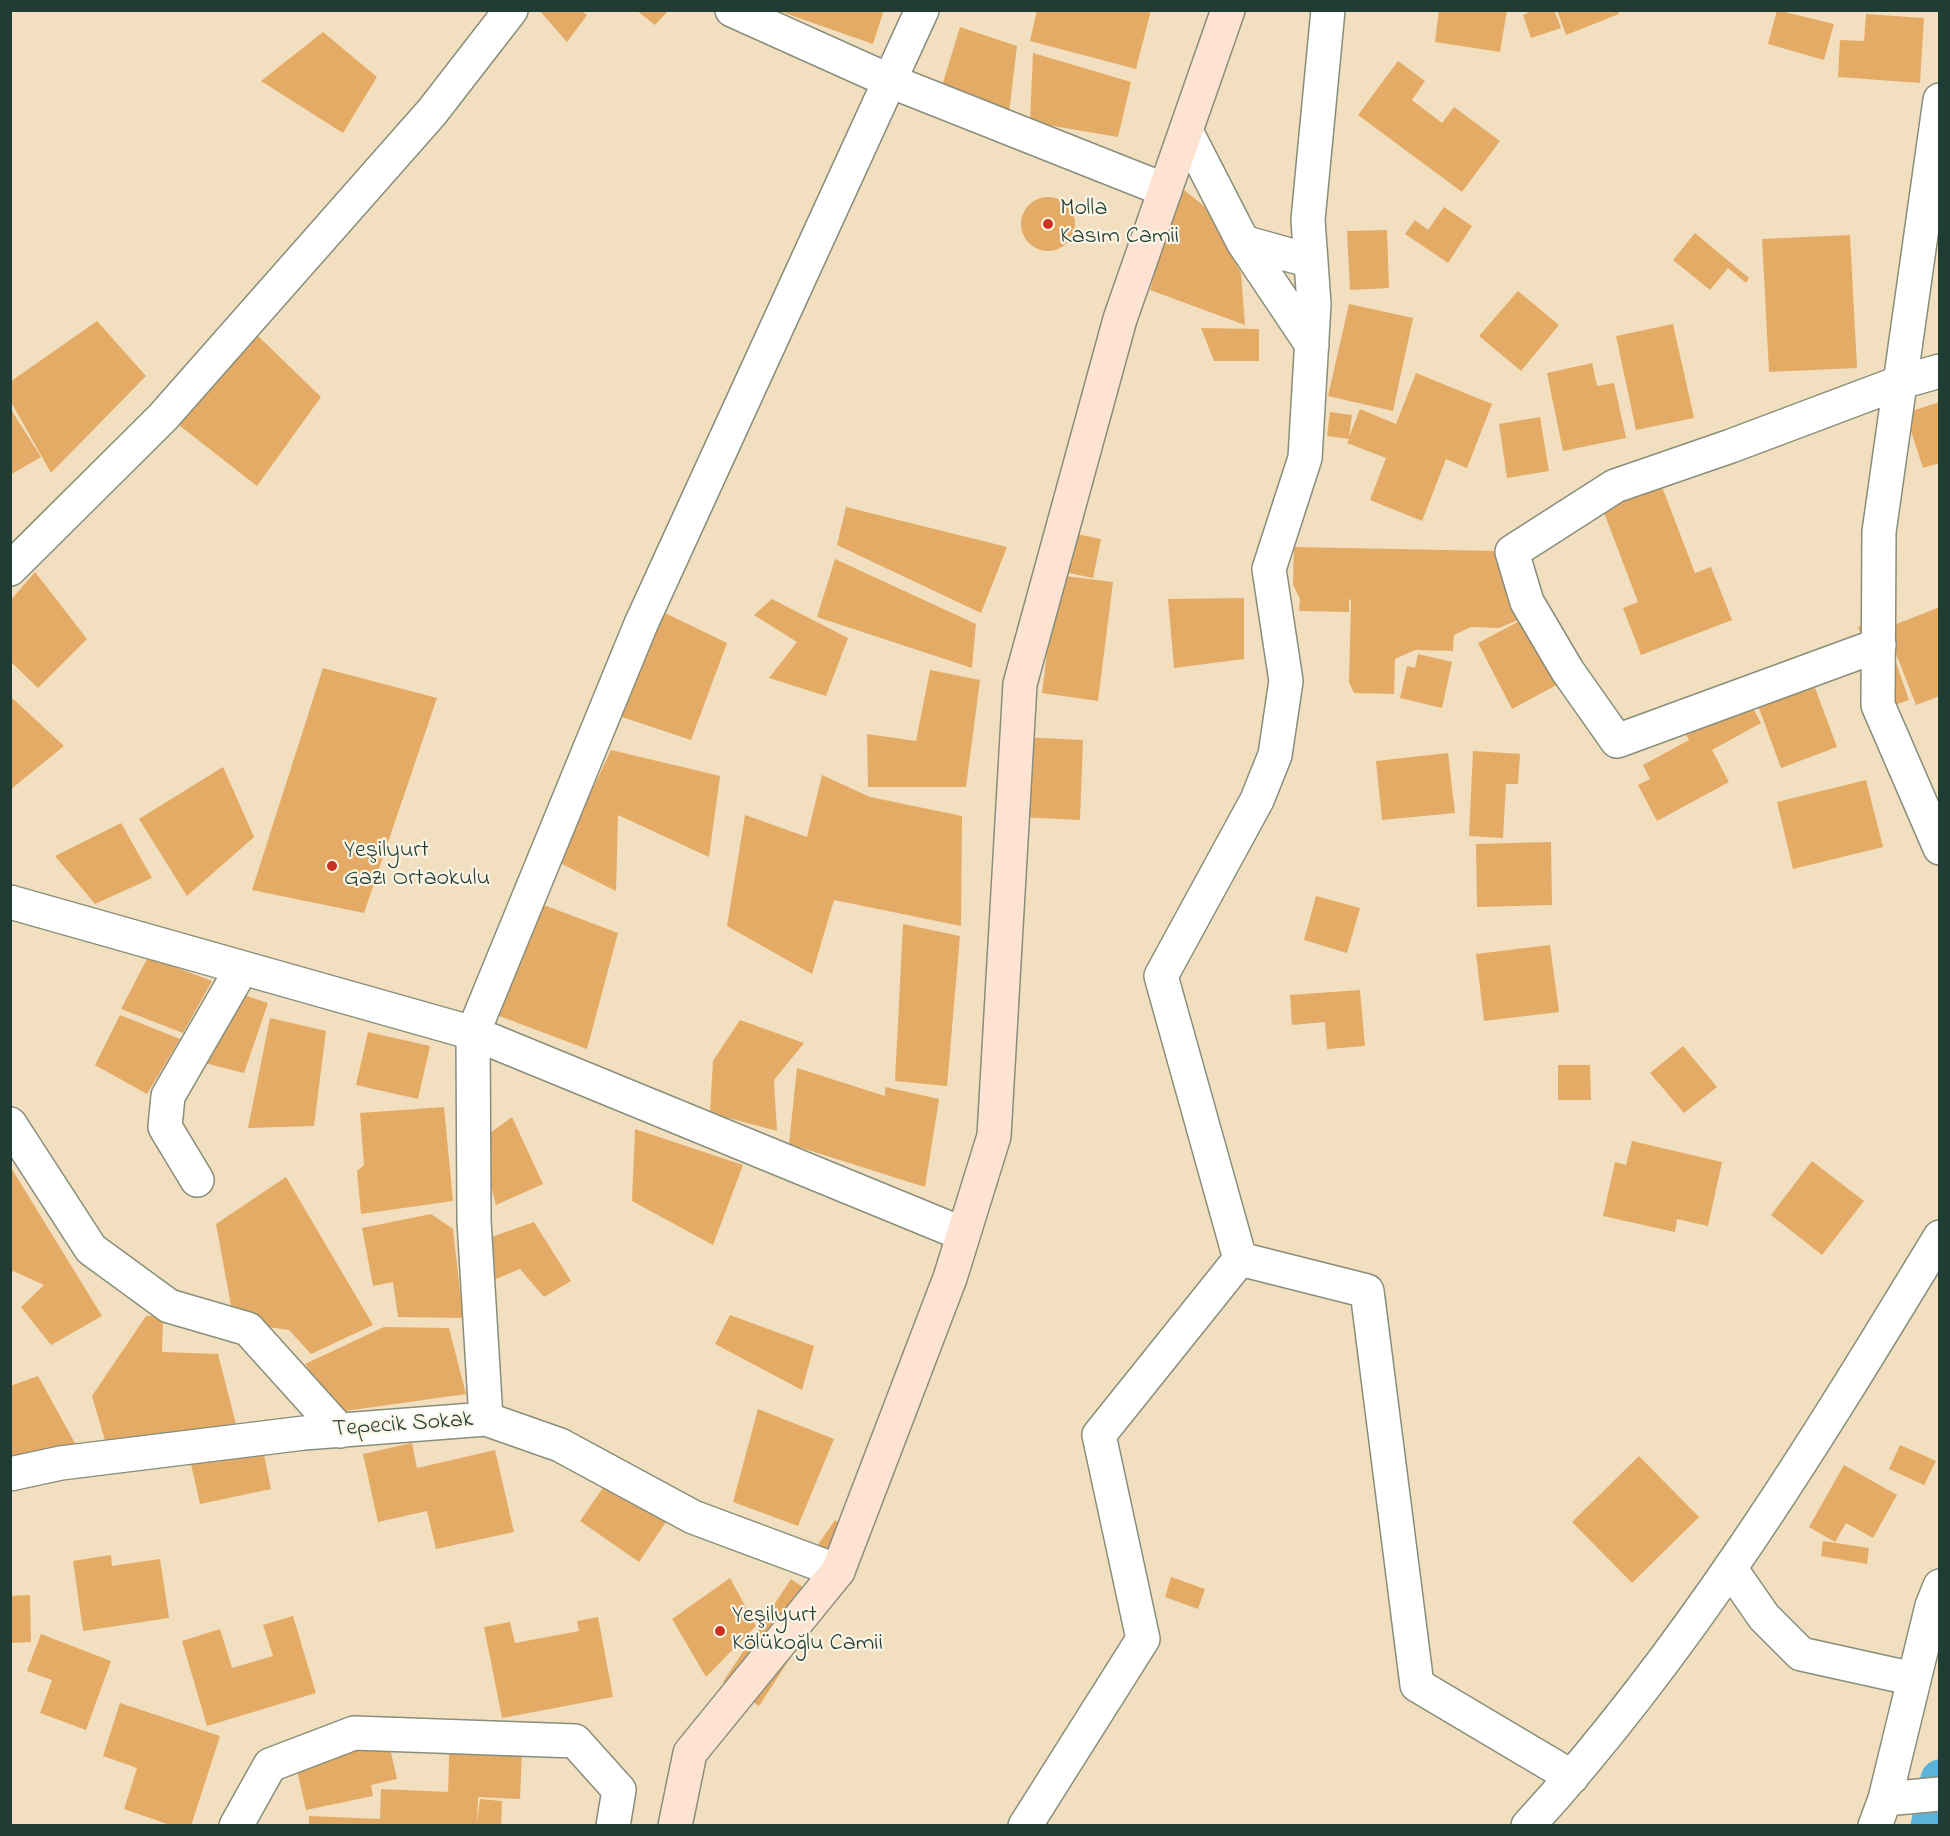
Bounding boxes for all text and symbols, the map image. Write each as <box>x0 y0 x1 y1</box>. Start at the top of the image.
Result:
place label: Molla Kasım Camii <box>1060 196 1179 252</box>
marker: Molla Kasım Camii <box>1041 217 1055 231</box>
place label: Yeşilyurt Gazı Ortaokulu <box>344 838 490 894</box>
marker: Yeşilyurt Gazı Ortaokulu <box>325 859 339 873</box>
street label: Tepecik Sokak <box>332 1407 474 1445</box>
place label: Yeşilyurt Kölükoğlu Camii <box>732 1603 883 1659</box>
marker: Yeşilyurt Kölükoğlu Camii <box>713 1624 727 1638</box>

